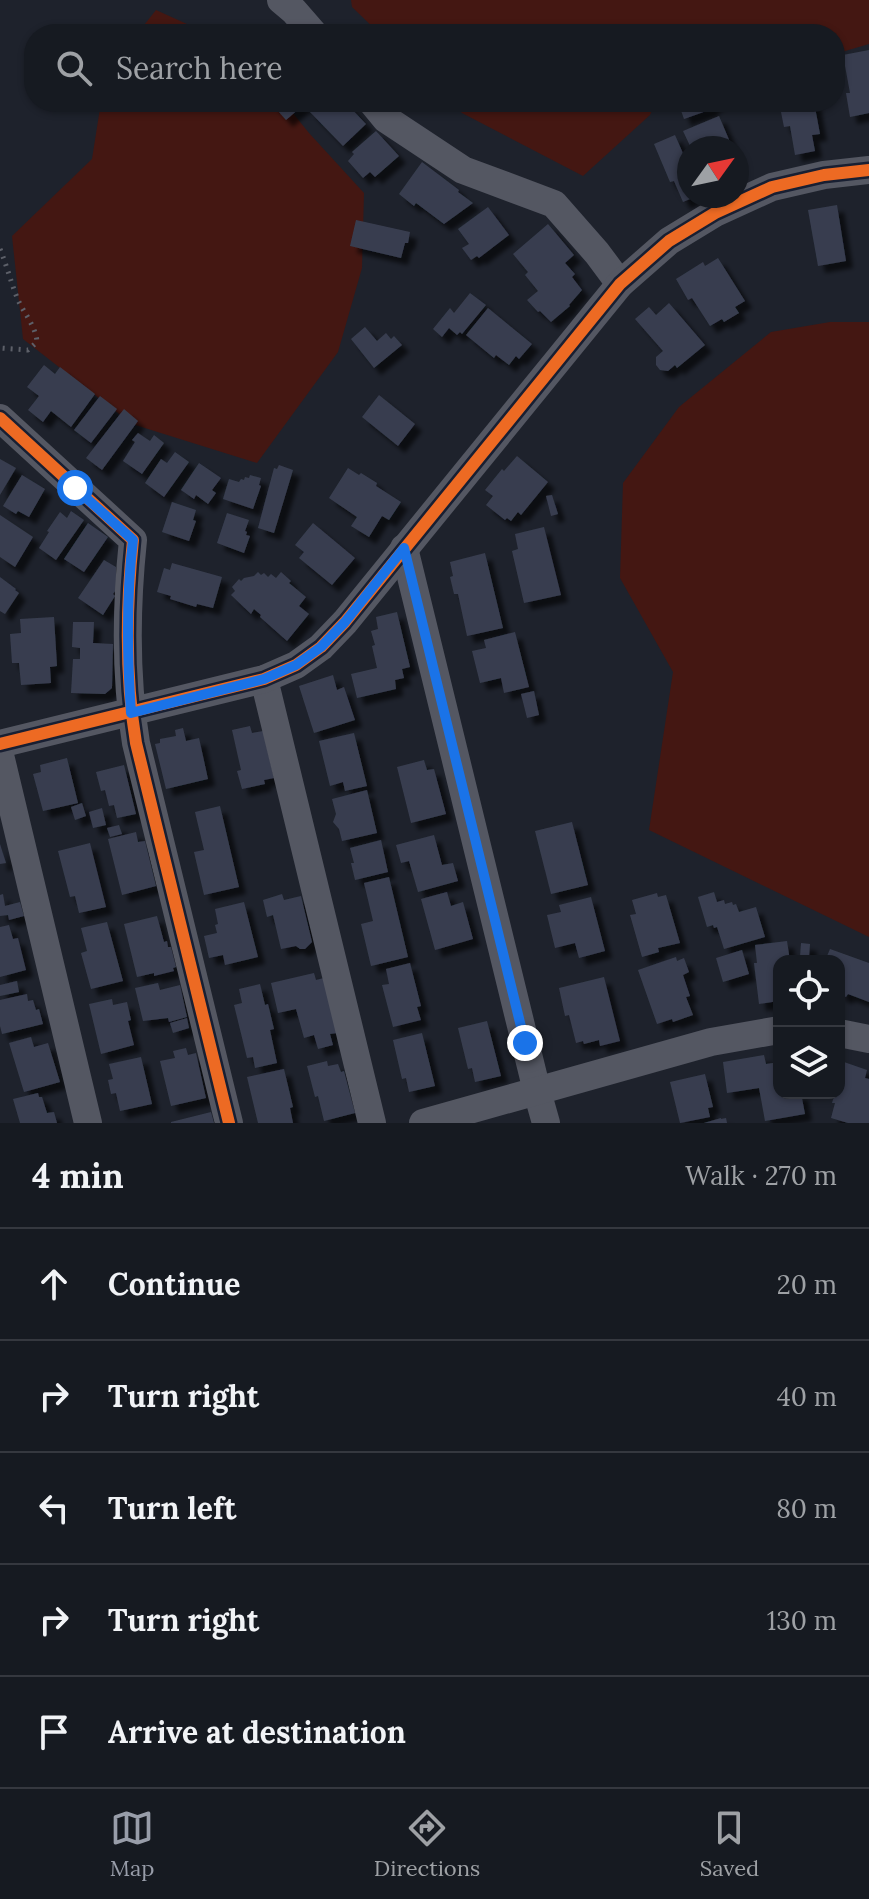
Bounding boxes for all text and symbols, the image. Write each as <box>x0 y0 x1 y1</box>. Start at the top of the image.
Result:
search box <box>24 24 845 112</box>
icon: search <box>52 46 96 90</box>
text: Search here <box>116 49 283 87</box>
north arrow <box>677 136 749 208</box>
route start <box>57 470 93 506</box>
map controls <box>773 955 845 1099</box>
button: locate <box>773 955 845 1027</box>
route end <box>507 1025 543 1061</box>
button: layers <box>773 1027 845 1099</box>
text: 4 min <box>32 1154 124 1197</box>
text: Walk · 270 m <box>685 1159 837 1192</box>
icon: ahead <box>32 1262 76 1306</box>
text: Continue <box>108 1265 240 1303</box>
text: 20 m <box>777 1268 837 1301</box>
icon: right <box>32 1374 76 1418</box>
text: Turn right <box>108 1377 259 1415</box>
text: 40 m <box>777 1380 837 1413</box>
icon: left <box>32 1486 76 1530</box>
text: Turn left <box>108 1489 236 1527</box>
text: 80 m <box>776 1492 837 1525</box>
icon: right <box>32 1598 76 1642</box>
text: Turn right <box>108 1601 259 1639</box>
text: 130 m <box>767 1604 837 1637</box>
icon: arrive <box>32 1710 76 1754</box>
text: Arrive at destination <box>108 1713 406 1751</box>
tab: Map <box>110 1806 154 1882</box>
tab: Directions <box>374 1806 480 1882</box>
tab: Saved <box>700 1806 759 1882</box>

